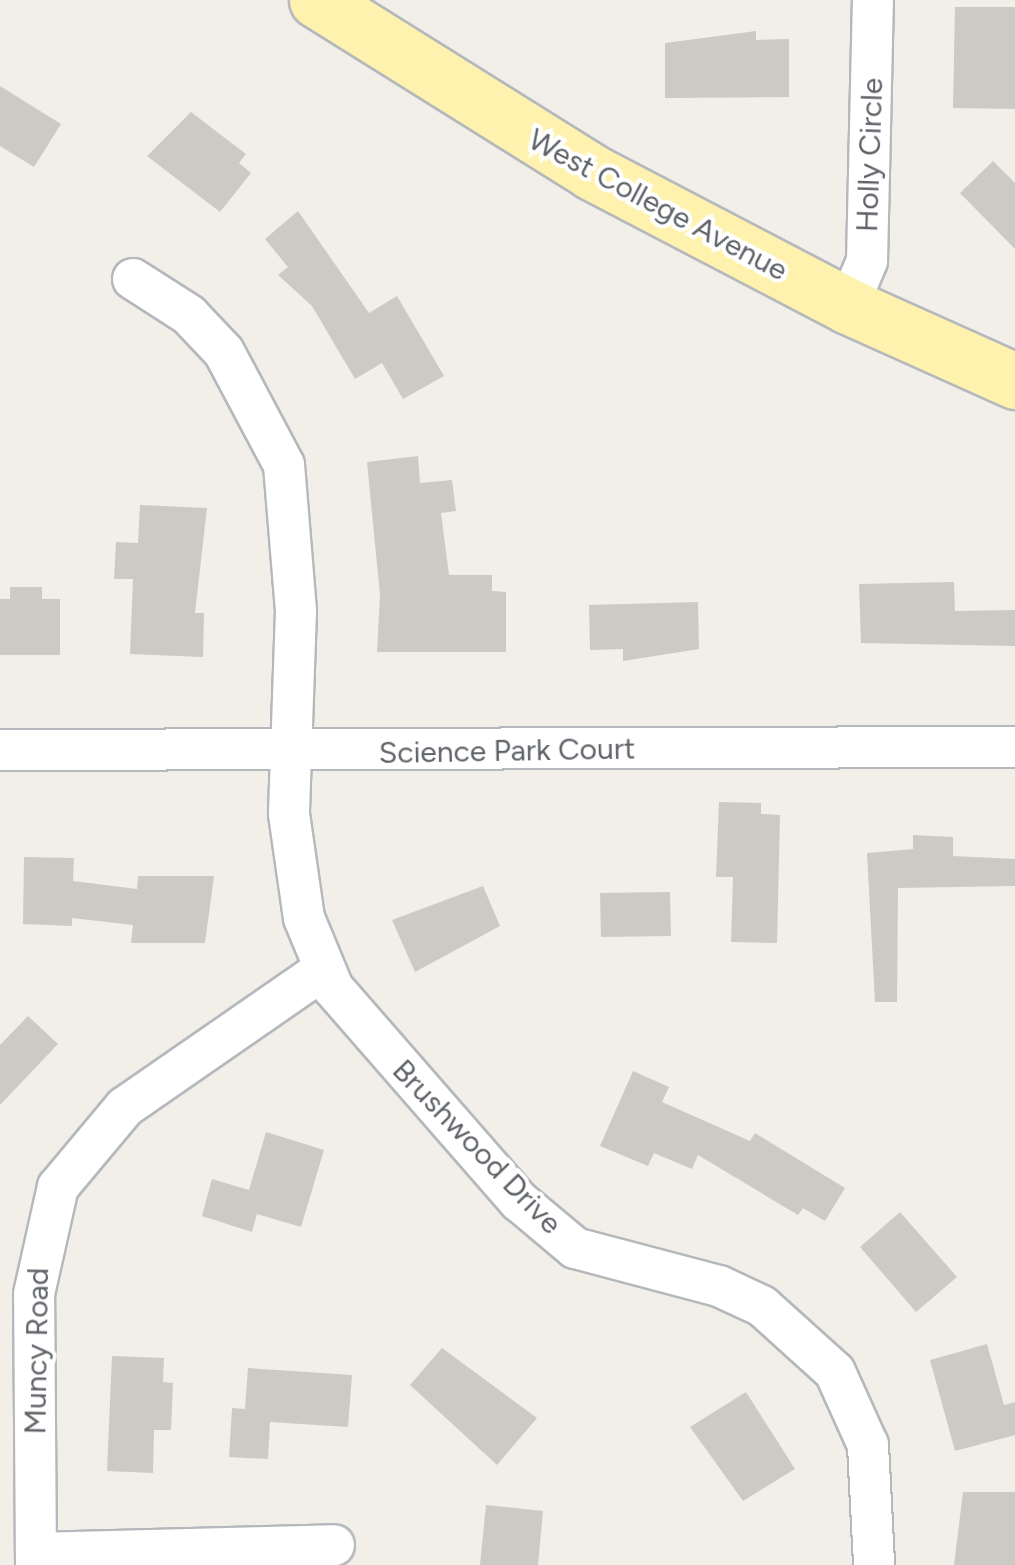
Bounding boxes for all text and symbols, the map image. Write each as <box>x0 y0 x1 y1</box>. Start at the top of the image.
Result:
street label: Holly Circle <box>849 77 891 233</box>
street label: West College Avenue <box>522 121 794 289</box>
street label: Science Park Court <box>378 731 636 771</box>
street label: Brushwood Drive <box>385 1052 569 1242</box>
street label: Muncy Road <box>18 1267 56 1435</box>

